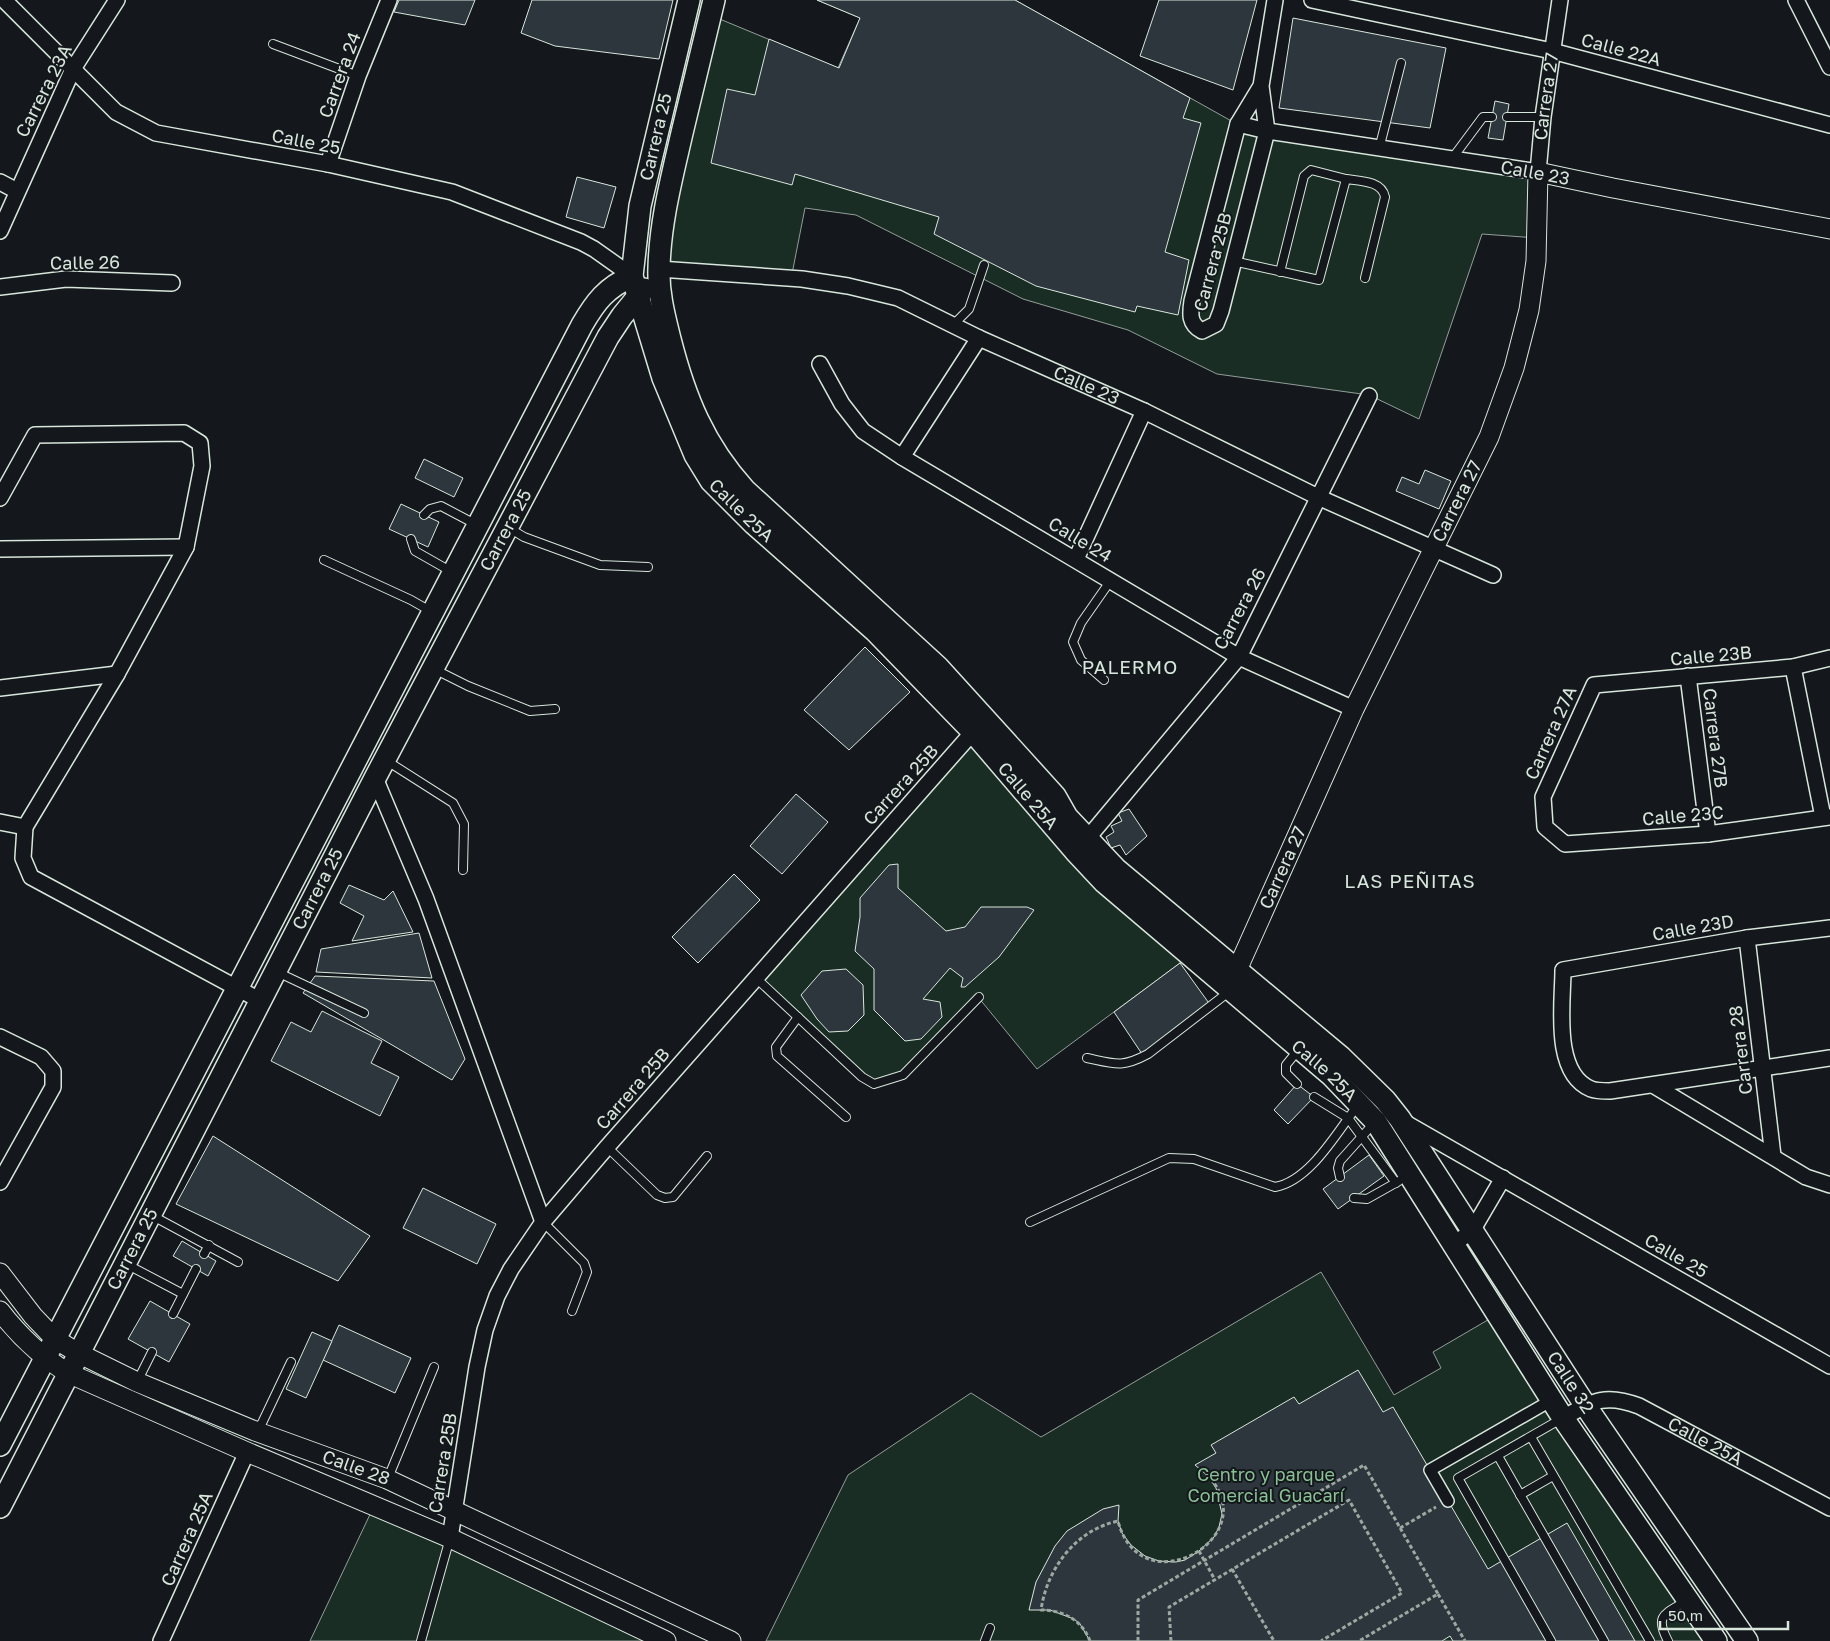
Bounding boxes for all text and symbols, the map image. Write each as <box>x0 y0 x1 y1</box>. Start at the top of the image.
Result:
street label: Calle 22A <box>1579 28 1664 70</box>
street label: Carrera 24 <box>313 29 365 121</box>
street label: Carrera 23A <box>10 40 76 141</box>
street label: Carrera 27 <box>1529 51 1562 141</box>
street label: Carrera 25 <box>634 91 676 183</box>
street label: Calle 25 <box>270 124 342 158</box>
street label: Calle 23 <box>1499 155 1571 189</box>
street label: Carrera 25B <box>1188 210 1236 313</box>
street label: Calle 26 <box>50 250 120 274</box>
street label: Calle 23 <box>1050 360 1123 409</box>
street label: Carrera 27 <box>1427 456 1486 545</box>
street label: Calle 25A <box>705 474 779 546</box>
street label: Carrera 25 <box>474 485 536 574</box>
street label: Calle 24 <box>1045 512 1116 567</box>
street label: Carrera 26 <box>1208 564 1270 653</box>
street label: Calle 23B <box>1669 640 1753 670</box>
district label: PALERMO <box>1082 655 1178 678</box>
street label: Carrera 27A <box>1520 682 1581 783</box>
street label: Carrera 27B <box>1699 687 1733 789</box>
street label: Carrera 25B <box>858 739 942 829</box>
street label: Calle 25A <box>994 757 1064 833</box>
street label: Calle 23C <box>1641 800 1725 830</box>
street label: Carrera 27 <box>1254 823 1310 912</box>
street label: Carrera 25 <box>287 844 347 933</box>
district label: LAS PEÑITAS <box>1344 869 1476 892</box>
street label: Calle 23D <box>1650 909 1735 945</box>
street label: Carrera 28 <box>1724 1004 1756 1096</box>
street label: Calle 25A <box>1287 1034 1362 1106</box>
street label: Carrera 25B <box>591 1043 674 1134</box>
street label: Carrera 25 <box>102 1204 162 1293</box>
street label: Calle 25 <box>1641 1228 1712 1282</box>
street label: Calle 32 <box>1543 1347 1599 1417</box>
street label: Carrera 25B <box>423 1411 461 1515</box>
street label: Calle 25A <box>1664 1412 1747 1469</box>
street label: Calle 28 <box>320 1444 393 1489</box>
park label: Centro y parque Comercial Guacarí <box>1188 1463 1346 1506</box>
street label: Carrera 25A <box>155 1488 217 1589</box>
scale bar <box>1660 1598 1788 1630</box>
text: 50 m <box>1668 1606 1703 1624</box>

